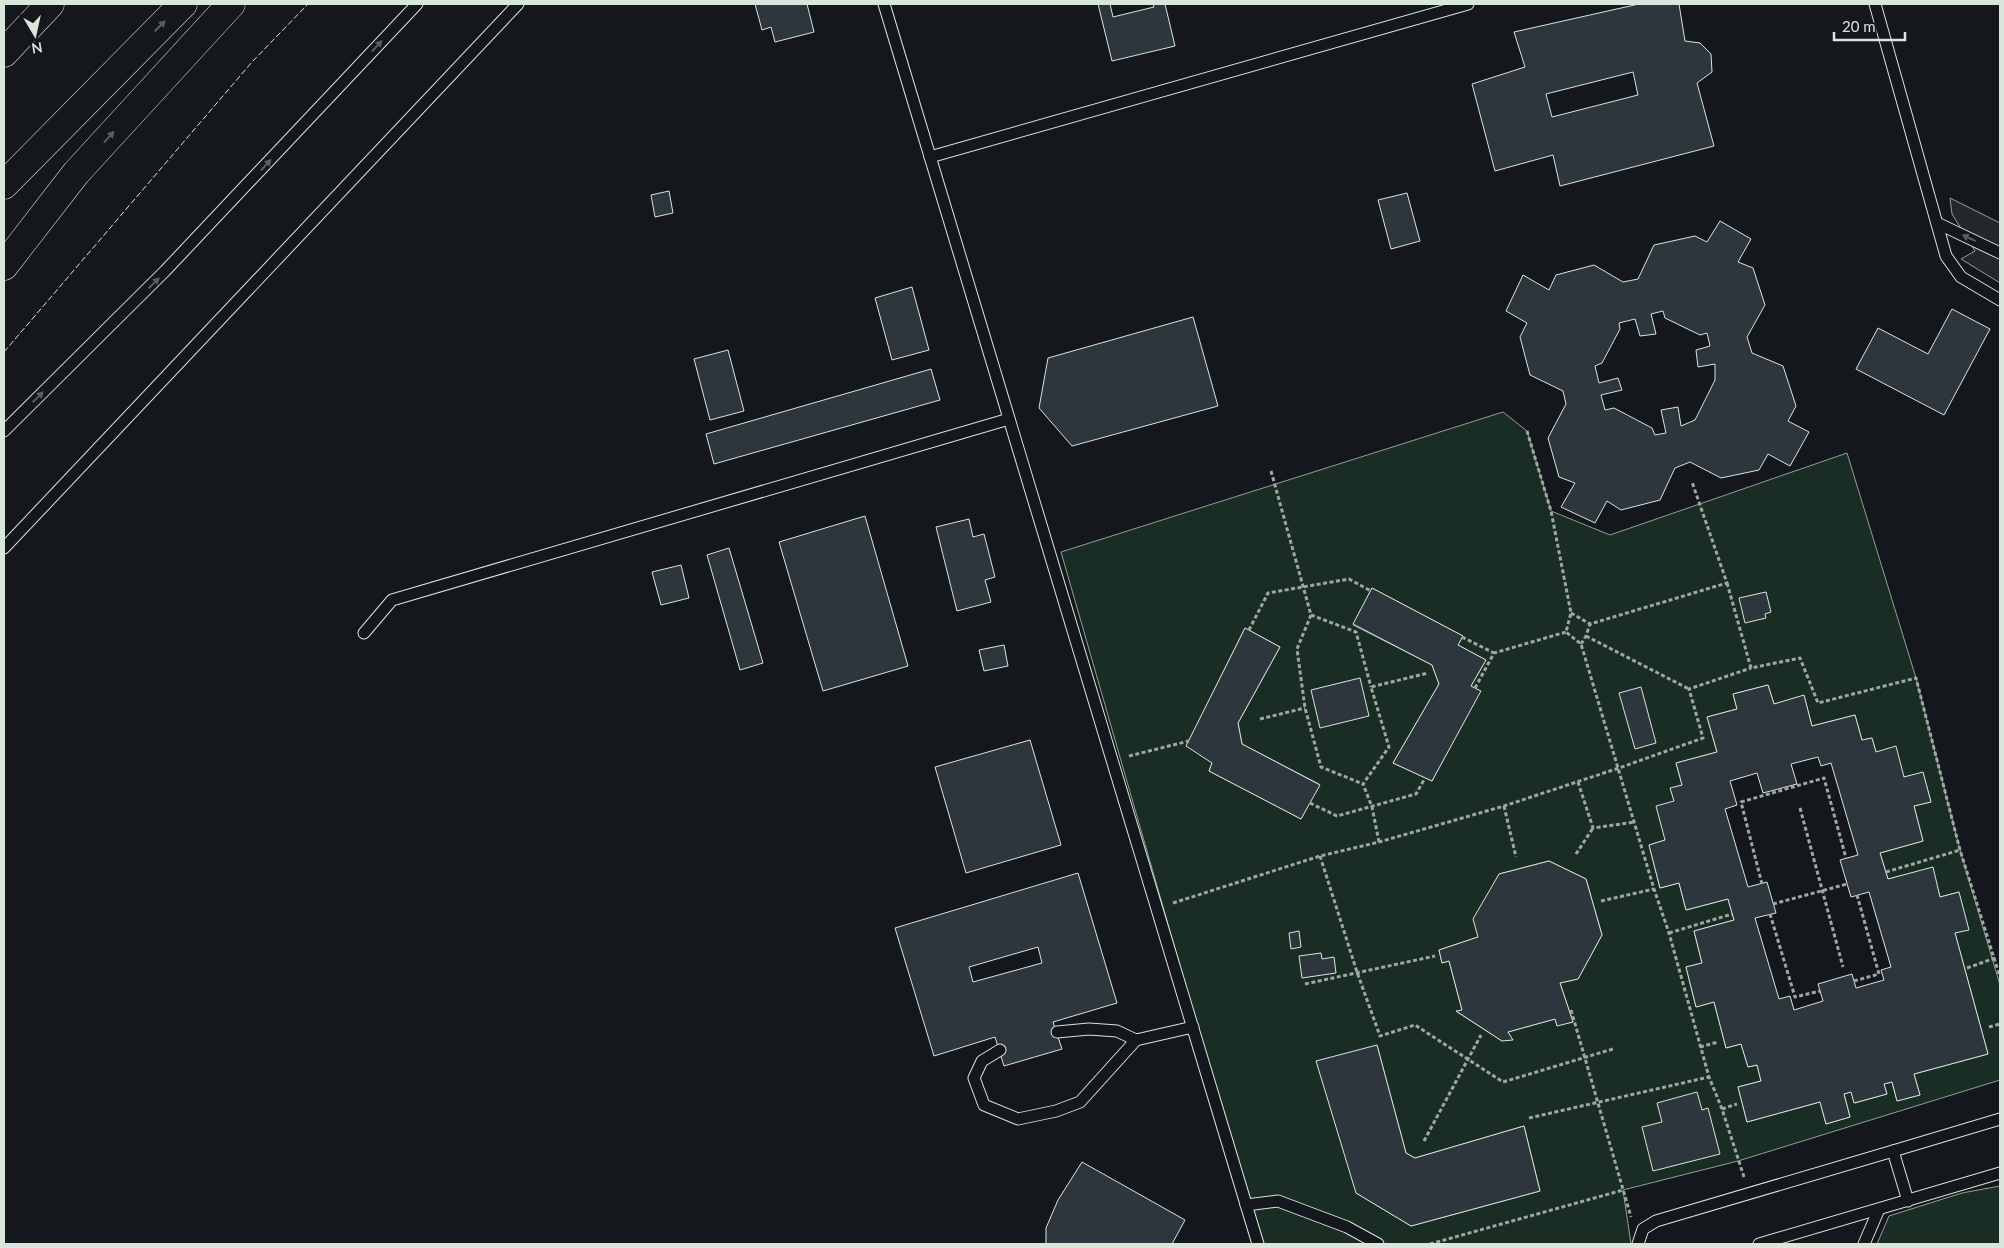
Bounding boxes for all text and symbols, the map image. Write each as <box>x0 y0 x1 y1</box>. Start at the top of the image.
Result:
north arrow <box>10 10 60 60</box>
scale bar <box>1834 10 1905 42</box>
text: 20 m <box>1842 17 1876 35</box>
one-way arrow <box>154 21 166 33</box>
text: N <box>30 39 44 58</box>
one-way arrow <box>371 41 383 53</box>
one-way arrow <box>103 131 115 143</box>
one-way arrow <box>260 159 272 171</box>
one-way arrow <box>1962 233 1976 241</box>
one-way arrow <box>148 277 160 289</box>
one-way arrow <box>32 391 44 403</box>

